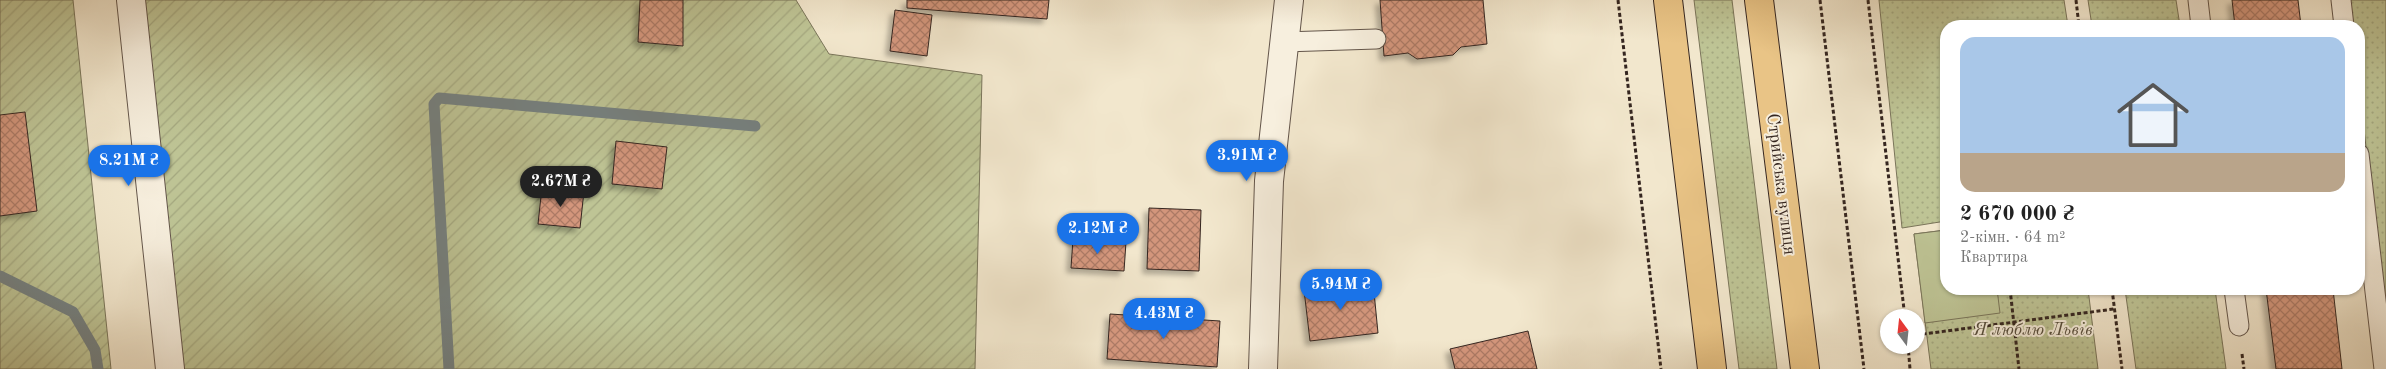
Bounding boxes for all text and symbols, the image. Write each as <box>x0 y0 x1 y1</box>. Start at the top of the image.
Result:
icon: home <box>2108 70 2198 160</box>
street label: Стрийська вулиця <box>1763 112 1799 256</box>
pin: 3.91M ₴ <box>1201 140 1293 182</box>
pin: 8.21M ₴ <box>83 144 175 187</box>
text: 3.91M ₴ <box>1217 148 1277 164</box>
text: 8.21M ₴ <box>99 153 159 169</box>
pin: 2.67M ₴ <box>515 166 607 208</box>
text: 2.67M ₴ <box>531 174 591 190</box>
text: 2 670 000 ₴ <box>1960 204 2074 225</box>
pin: 2.12M ₴ <box>1052 212 1144 255</box>
text: 2.12M ₴ <box>1068 221 1128 237</box>
text: 2-кімн. · 64 m² <box>1960 230 2065 246</box>
text: Квартира <box>1960 250 2028 266</box>
pin: 5.94M ₴ <box>1295 268 1387 311</box>
text: 5.94M ₴ <box>1311 277 1371 293</box>
pin: 4.43M ₴ <box>1118 298 1210 340</box>
text: 4.43M ₴ <box>1134 306 1194 322</box>
north arrow <box>1880 309 1925 354</box>
map controls <box>1880 309 1925 354</box>
park label: Я люблю Львів <box>1973 321 2093 339</box>

